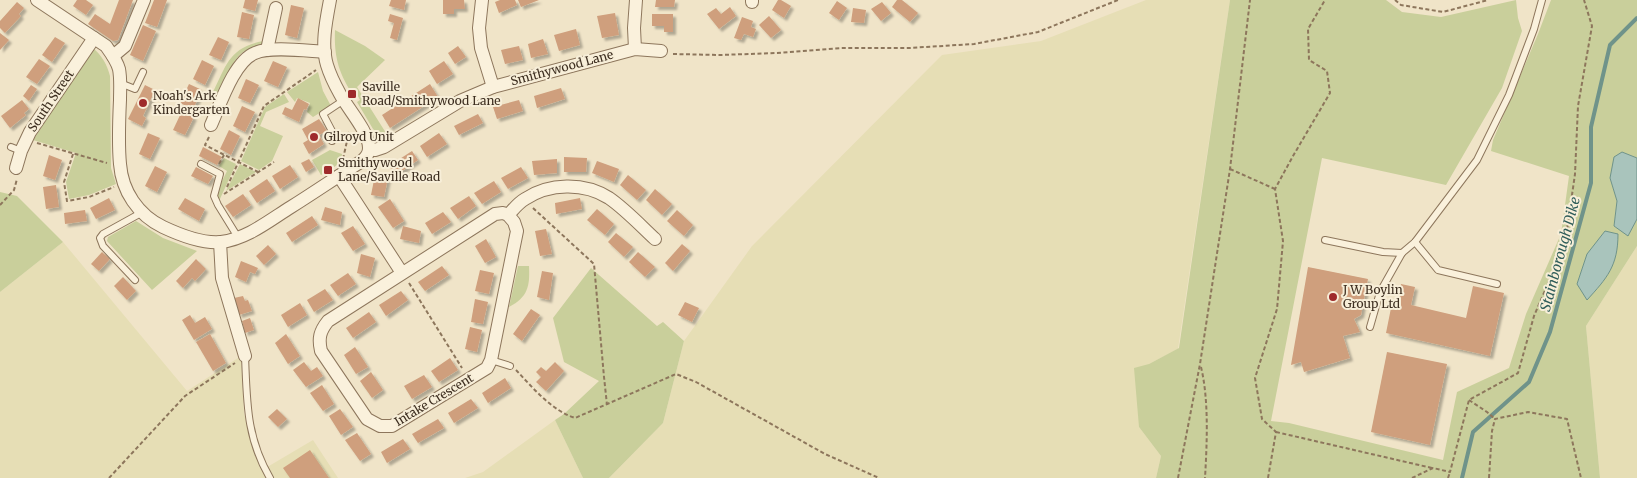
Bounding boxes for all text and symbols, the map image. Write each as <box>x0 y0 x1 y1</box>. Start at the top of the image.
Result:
street label: Smithywood Lane <box>509 47 615 88</box>
street label: South Street <box>24 67 77 135</box>
place label: Saville Road/Smithywood Lane <box>362 79 501 108</box>
place label: Noah's Ark Kindergarten <box>153 88 230 117</box>
marker: Saville Road/Smithywood Lane <box>346 88 358 100</box>
marker: Noah's Ark Kindergarten <box>137 97 149 109</box>
place label: Gilroyd Unit <box>324 129 394 144</box>
marker: Gilroyd Unit <box>308 131 320 143</box>
place label: Smithywood Lane/Saville Road <box>338 155 440 184</box>
marker: Smithywood Lane/Saville Road <box>322 164 334 176</box>
water label: Stainborough Dike <box>1536 195 1584 313</box>
place label: J W Boylin Group Ltd <box>1342 282 1403 311</box>
marker: J W Boylin Group Ltd <box>1327 291 1339 303</box>
street label: Intake Crescent <box>392 370 476 429</box>

